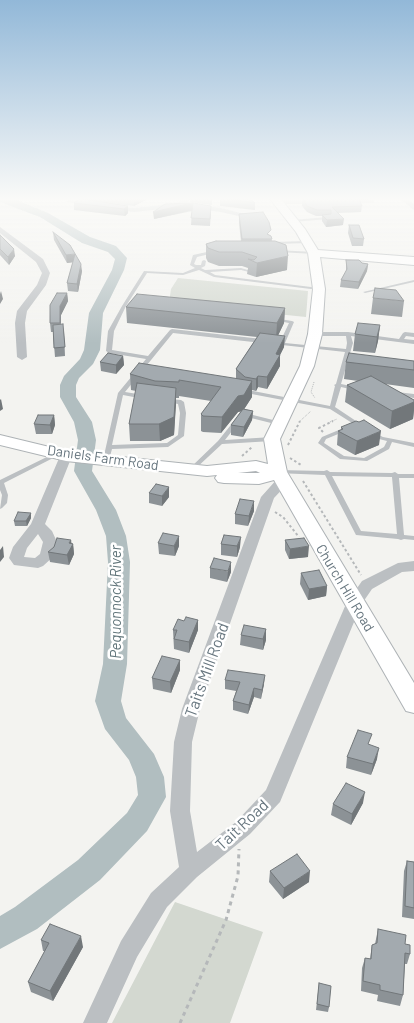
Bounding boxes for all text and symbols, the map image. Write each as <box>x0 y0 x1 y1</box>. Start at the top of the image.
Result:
street label: Daniels Farm Road <box>46 442 160 474</box>
street label: Church Hill Road <box>312 541 378 635</box>
water label: Pequonnock River <box>107 545 125 659</box>
street label: Taits Mill Road <box>181 620 233 720</box>
street label: Tait Road <box>211 796 273 854</box>

